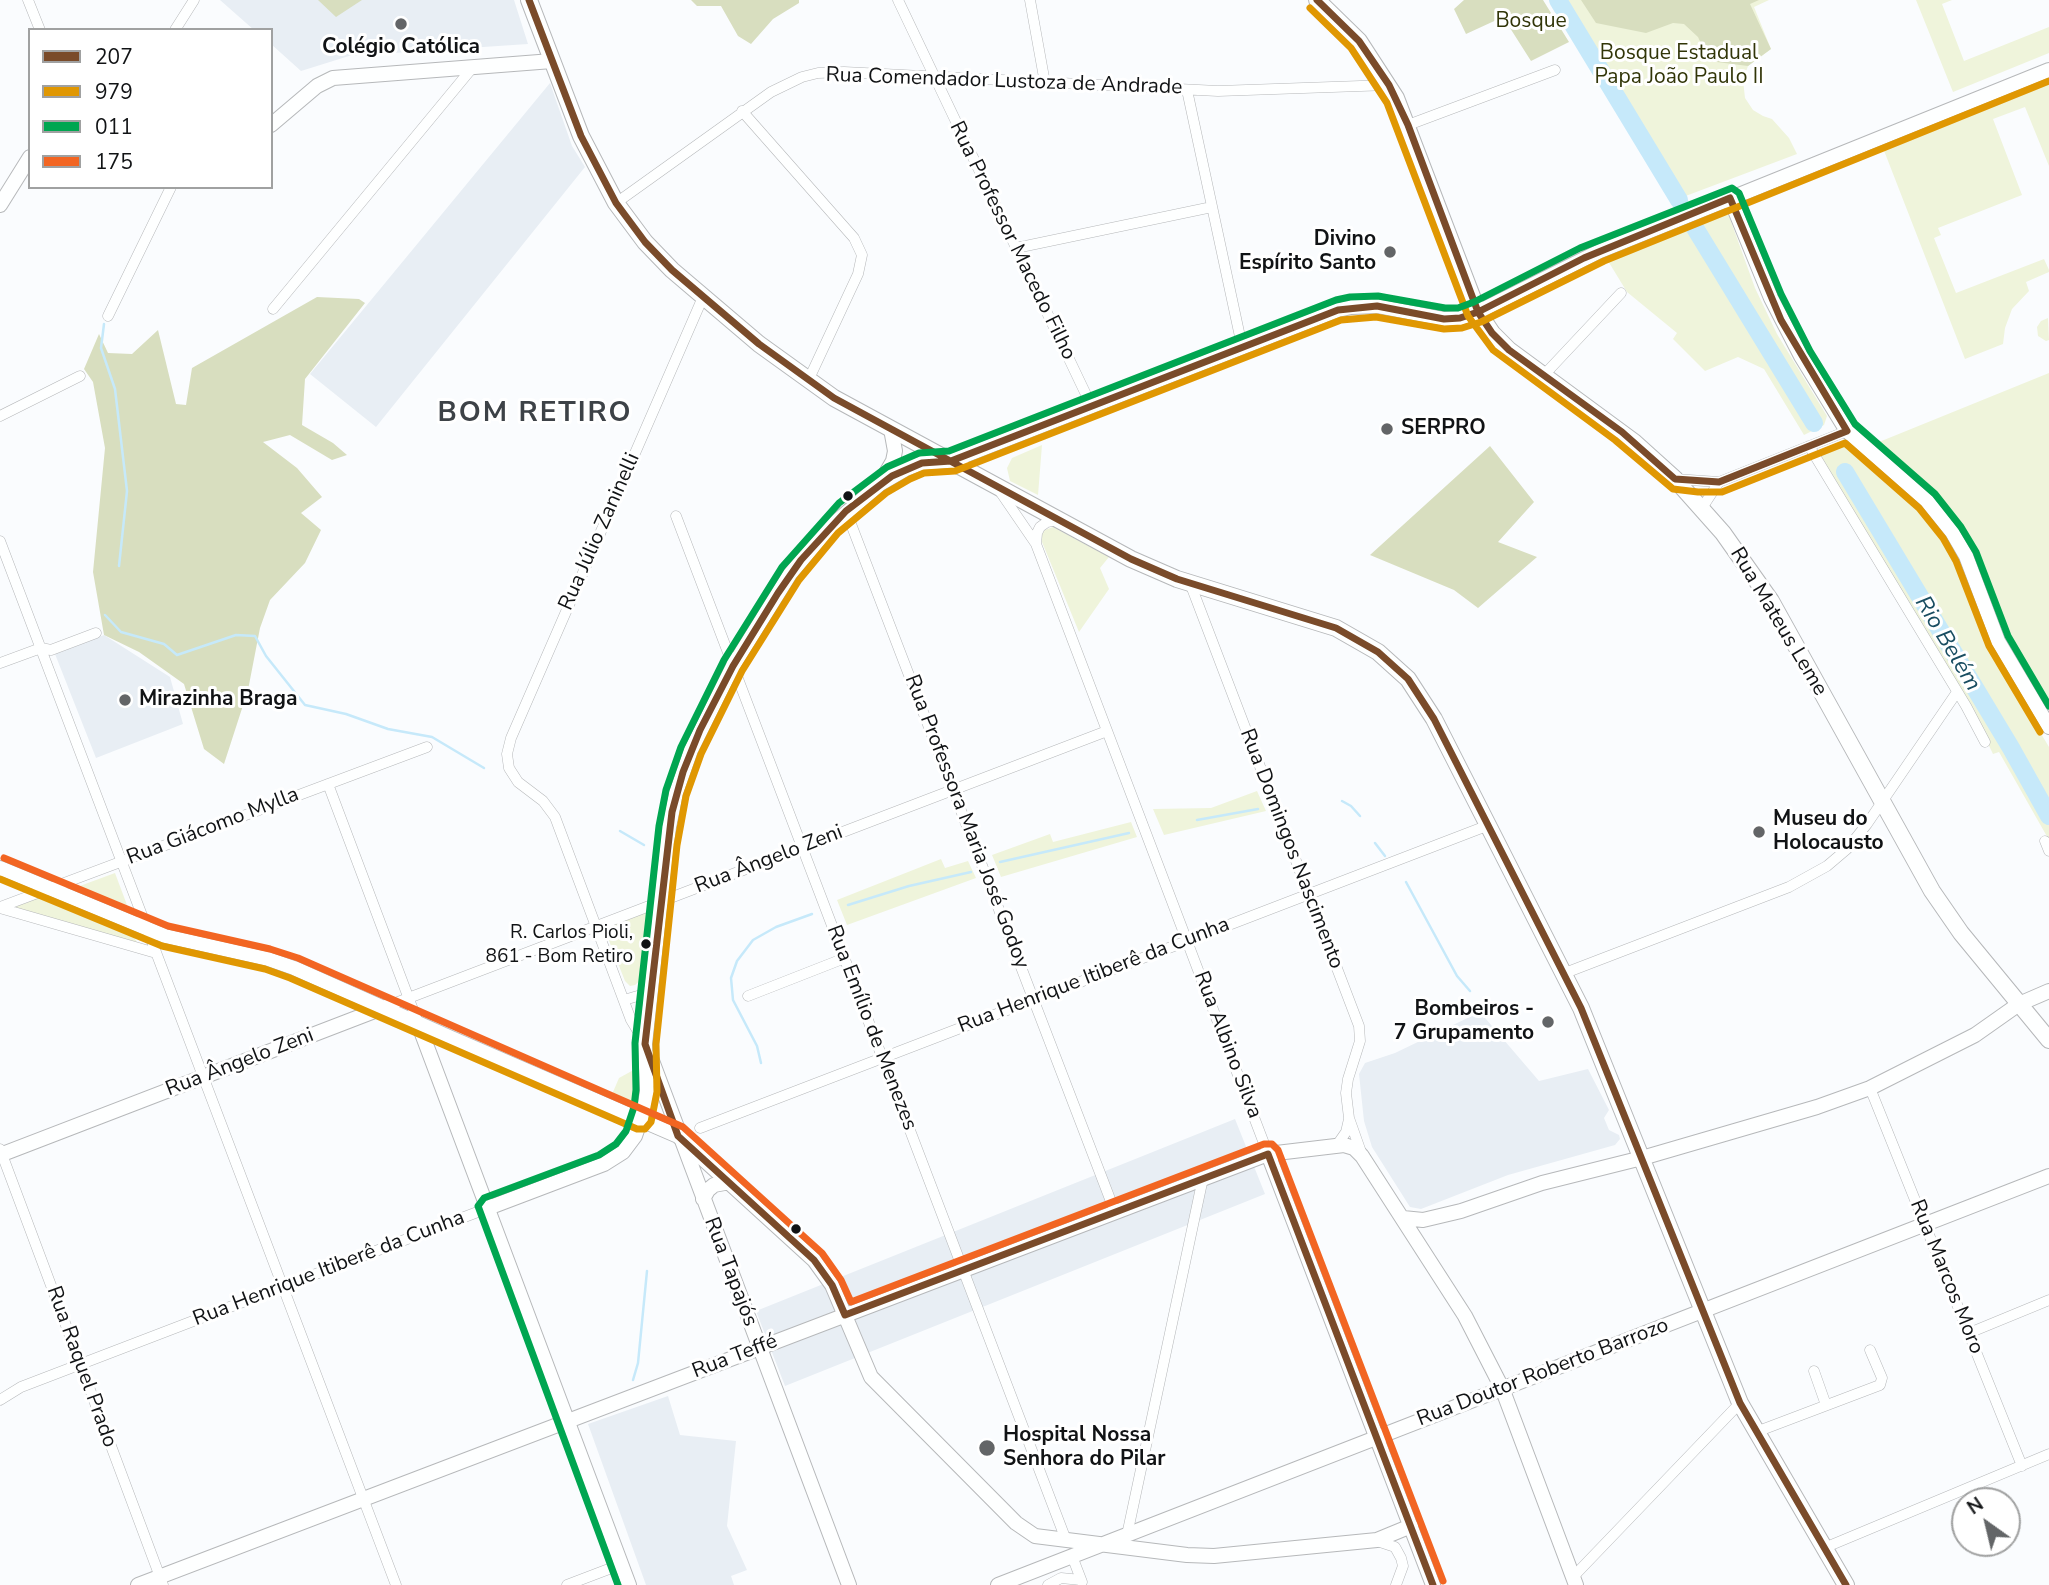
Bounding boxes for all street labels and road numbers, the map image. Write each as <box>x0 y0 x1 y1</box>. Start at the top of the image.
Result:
street label: Rua Comendador Lustoza de Andrade <box>825 63 1183 101</box>
street label: Rua Professor Macedo Filho <box>943 118 1081 364</box>
street label: Rua Júlio Zaninelli <box>554 449 646 615</box>
street label: Rua Mateus Leme <box>1724 543 1832 701</box>
street label: Rua Professora Maria José Godoy <box>898 672 1034 972</box>
street label: Rua Domingos Nascimento <box>1234 725 1348 973</box>
street label: Rua Giácomo Mylla <box>123 783 303 871</box>
street label: Rua Ângelo Zeni <box>692 820 846 900</box>
street label: Rua Henrique Itiberê da Cunha <box>955 912 1233 1040</box>
street label: Rua Emílio de Menezes <box>820 922 922 1134</box>
street label: Rua Albino Silva <box>1187 968 1267 1122</box>
street label: Rua Ângelo Zeni <box>163 1023 317 1103</box>
street label: Rua Marcos Moro <box>1904 1196 1988 1358</box>
street label: Rua Henrique Itiberê da Cunha <box>190 1205 468 1333</box>
street label: Rua Tapajós <box>698 1214 762 1330</box>
street label: Rua Raquel Prado <box>40 1283 122 1451</box>
street label: Rua Doutor Roberto Barrozo <box>1414 1313 1672 1433</box>
street label: Rua Teffé <box>689 1329 781 1385</box>

